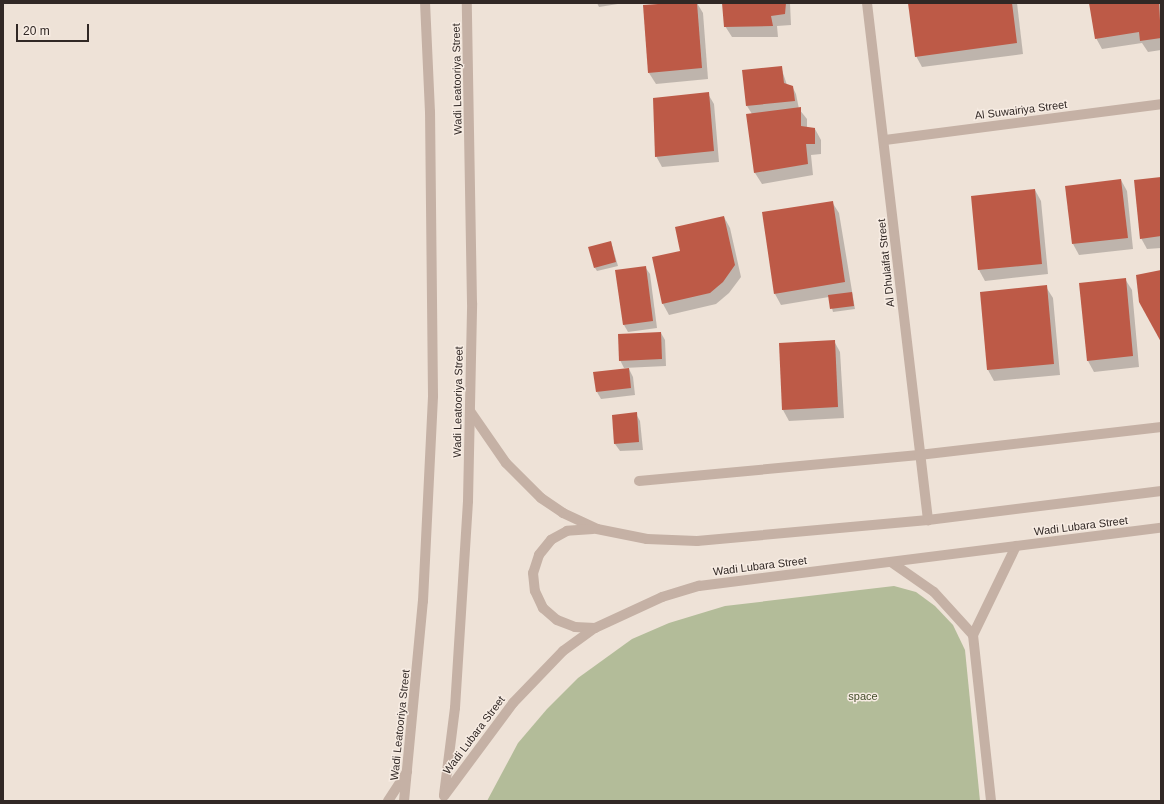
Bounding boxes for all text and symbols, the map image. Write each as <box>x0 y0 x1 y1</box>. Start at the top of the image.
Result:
scale bar <box>18 16 91 42</box>
street label: Wadi Leatooriya Street <box>449 23 465 135</box>
text: 20 m <box>23 24 50 38</box>
street label: Al Suwairiya Street <box>974 98 1068 122</box>
street label: Al Dhulaifat Street <box>875 218 897 308</box>
street label: Wadi Leatooriya Street <box>450 346 466 458</box>
street label: Wadi Lubara Street <box>1033 514 1129 538</box>
street label: Wadi Lubara Street <box>712 554 808 578</box>
street label: Wadi Leatooriya Street <box>388 669 412 781</box>
park label: space <box>848 689 878 703</box>
street label: Wadi Lubara Street <box>440 693 508 777</box>

